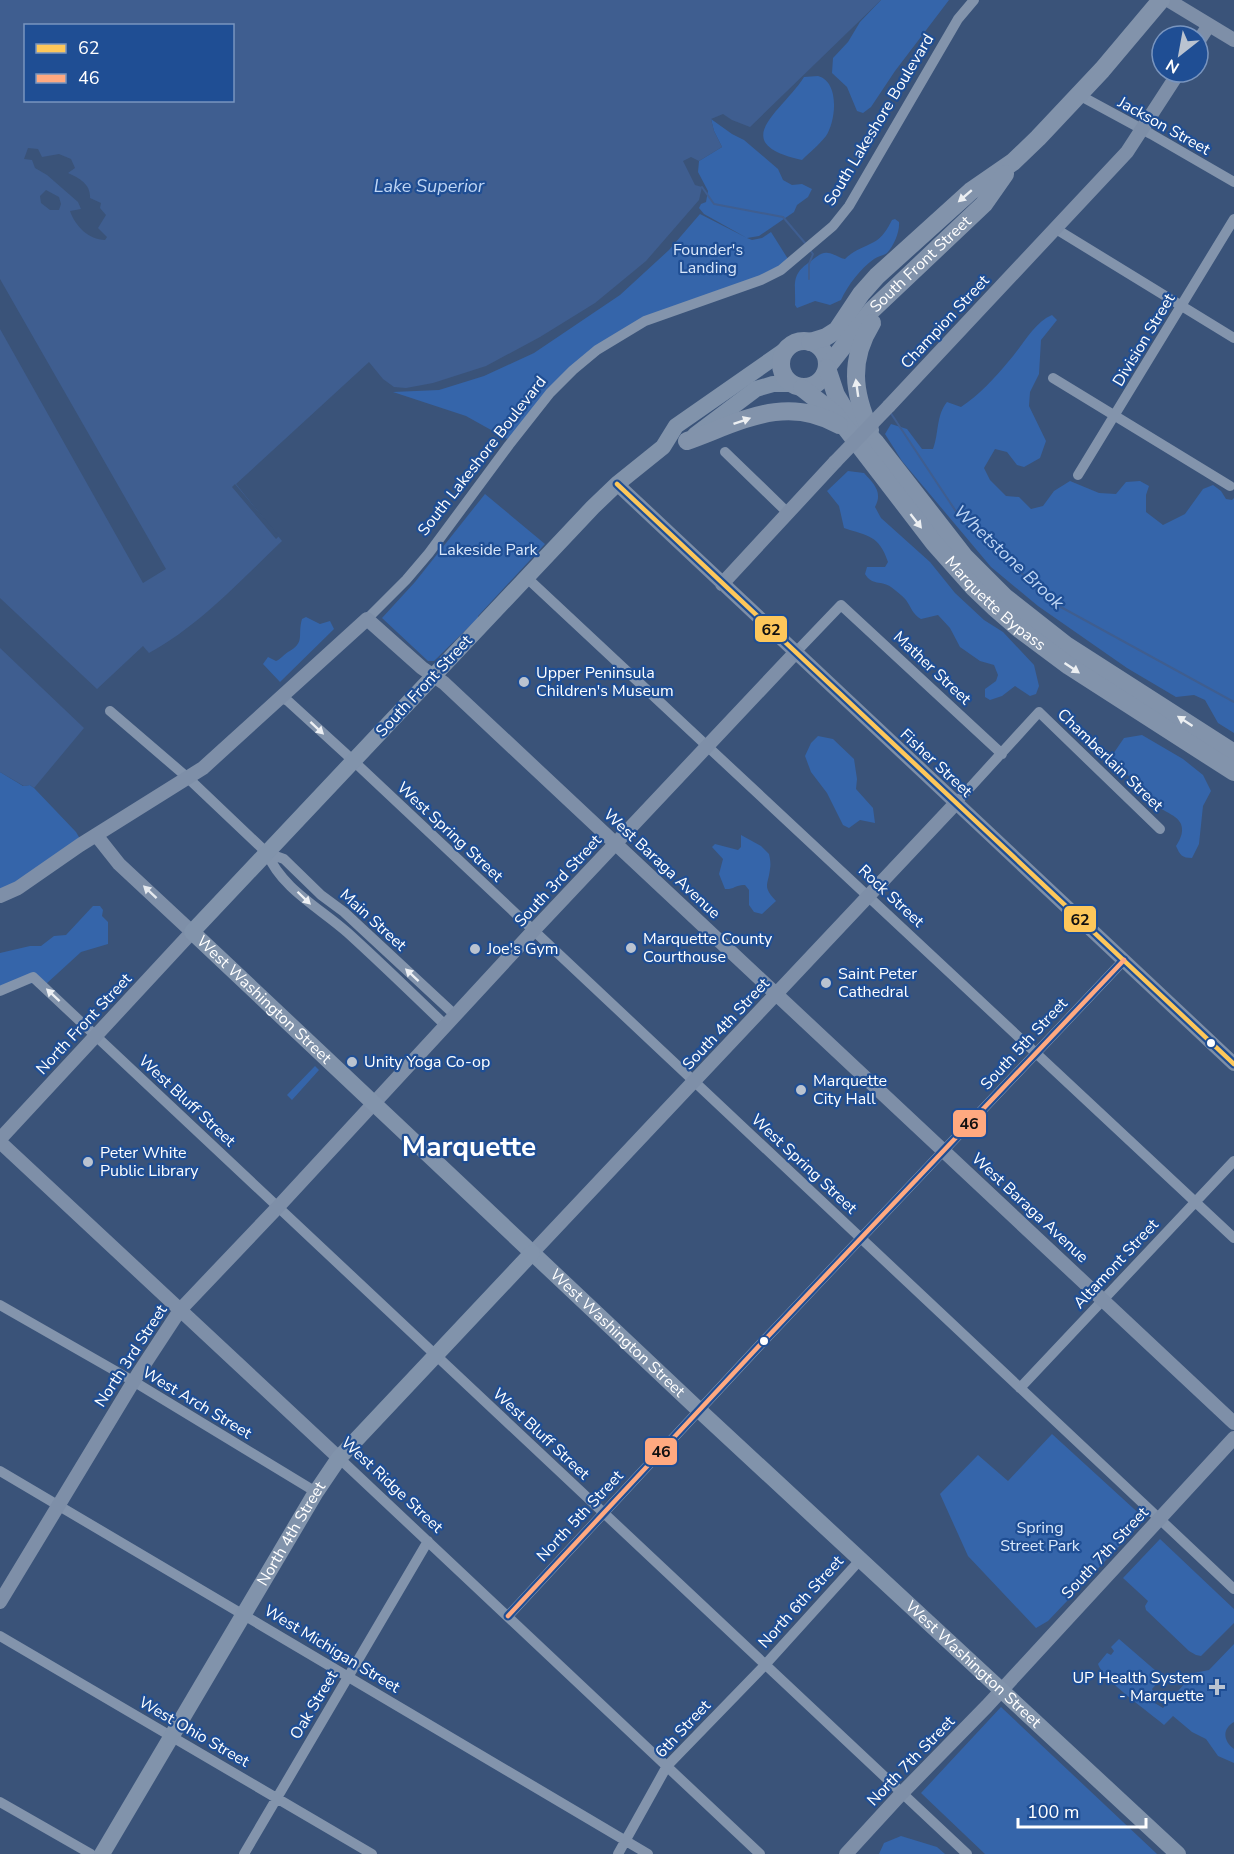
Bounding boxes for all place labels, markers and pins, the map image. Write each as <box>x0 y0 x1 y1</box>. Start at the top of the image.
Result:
place label: Upper Peninsula Children's Museum <box>536 662 674 702</box>
marker: Upper Peninsula Children's Museum <box>517 675 531 689</box>
place label: Marquette County Courthouse <box>643 928 773 968</box>
place label: Joe's Gym <box>486 938 558 960</box>
marker: Marquette County Courthouse <box>624 941 638 955</box>
marker: Joe's Gym <box>468 942 482 956</box>
place label: Saint Peter Cathedral <box>838 963 917 1003</box>
marker: Saint Peter Cathedral <box>819 976 833 990</box>
unlabelled marker <box>1205 1037 1217 1049</box>
place label: Unity Yoga Co-op <box>364 1051 490 1073</box>
marker: Unity Yoga Co-op <box>345 1055 359 1069</box>
place label: Marquette City Hall <box>813 1070 887 1110</box>
marker: Marquette City Hall <box>794 1083 808 1097</box>
place label: Peter White Public Library <box>100 1142 199 1182</box>
marker: Peter White Public Library <box>81 1155 95 1169</box>
unlabelled marker <box>758 1335 770 1347</box>
place label: UP Health System - Marquette <box>1072 1667 1204 1707</box>
marker: UP Health System - Marquette <box>1208 1678 1226 1696</box>

